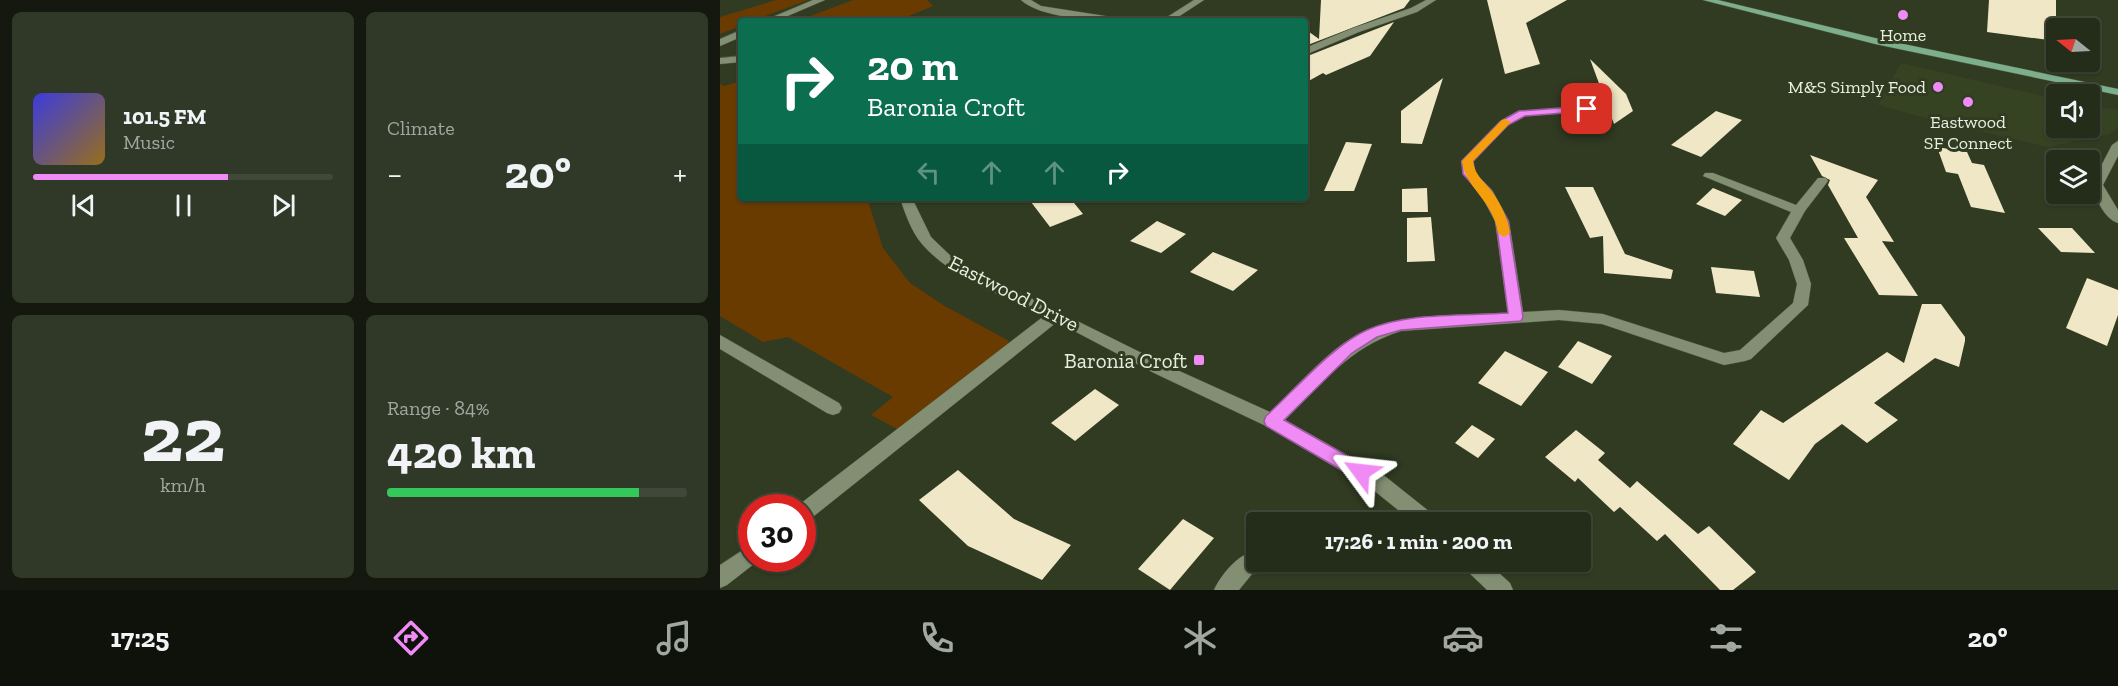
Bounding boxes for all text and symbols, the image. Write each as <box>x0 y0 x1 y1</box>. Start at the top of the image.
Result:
marker: Home <box>1896 8 1910 22</box>
north arrow <box>2046 18 2100 72</box>
map controls <box>2046 18 2100 204</box>
place label: Home <box>1880 24 1926 46</box>
text: 20 m <box>867 40 958 91</box>
icon: right <box>768 42 846 120</box>
place label: M&S Simply Food <box>1788 76 1926 98</box>
marker: M&S Simply Food <box>1931 80 1945 94</box>
pin <box>1561 83 1612 134</box>
button: sound <box>2046 84 2100 138</box>
text: Baronia Croft <box>867 91 1025 123</box>
icon: arrive <box>1570 92 1603 125</box>
marker: Eastwood SF Connect <box>1961 95 1975 109</box>
text: 101.5 FM <box>123 103 206 130</box>
place label: Eastwood SF Connect <box>1924 111 2012 154</box>
text: Climate <box>387 116 455 140</box>
text: Music <box>123 130 175 154</box>
text: 20° <box>505 146 571 200</box>
button: layers <box>2046 150 2100 204</box>
text: − <box>387 154 402 193</box>
text: + <box>673 154 687 193</box>
icon: left <box>912 156 945 189</box>
icon: ahead <box>975 156 1008 189</box>
icon: ahead <box>1038 156 1071 189</box>
icon: right <box>1101 156 1134 189</box>
icon: previous <box>67 189 100 222</box>
icon: pause <box>167 189 200 222</box>
icon: next <box>267 189 300 222</box>
street label: Eastwood Drive <box>945 249 1083 337</box>
place label: Baronia Croft <box>1064 348 1187 373</box>
marker: Baronia Croft <box>1192 353 1206 367</box>
text: 22 <box>141 387 225 481</box>
text: Range · 84% <box>387 396 490 420</box>
text: 420 km <box>387 426 535 480</box>
position arrow <box>1329 440 1393 504</box>
text: km/h <box>160 473 206 497</box>
speed limit sign: 30 <box>738 494 816 572</box>
text: 17:26 · 1 min · 200 m <box>1325 528 1512 555</box>
icon: directions <box>390 617 432 659</box>
icon: music <box>653 617 695 659</box>
icon: phone <box>916 617 958 659</box>
icon: climate <box>1179 617 1221 659</box>
icon: car <box>1442 617 1484 659</box>
icon: filters <box>1705 617 1747 659</box>
text: 17:25 <box>110 622 169 654</box>
text: 20° <box>1968 622 2007 654</box>

